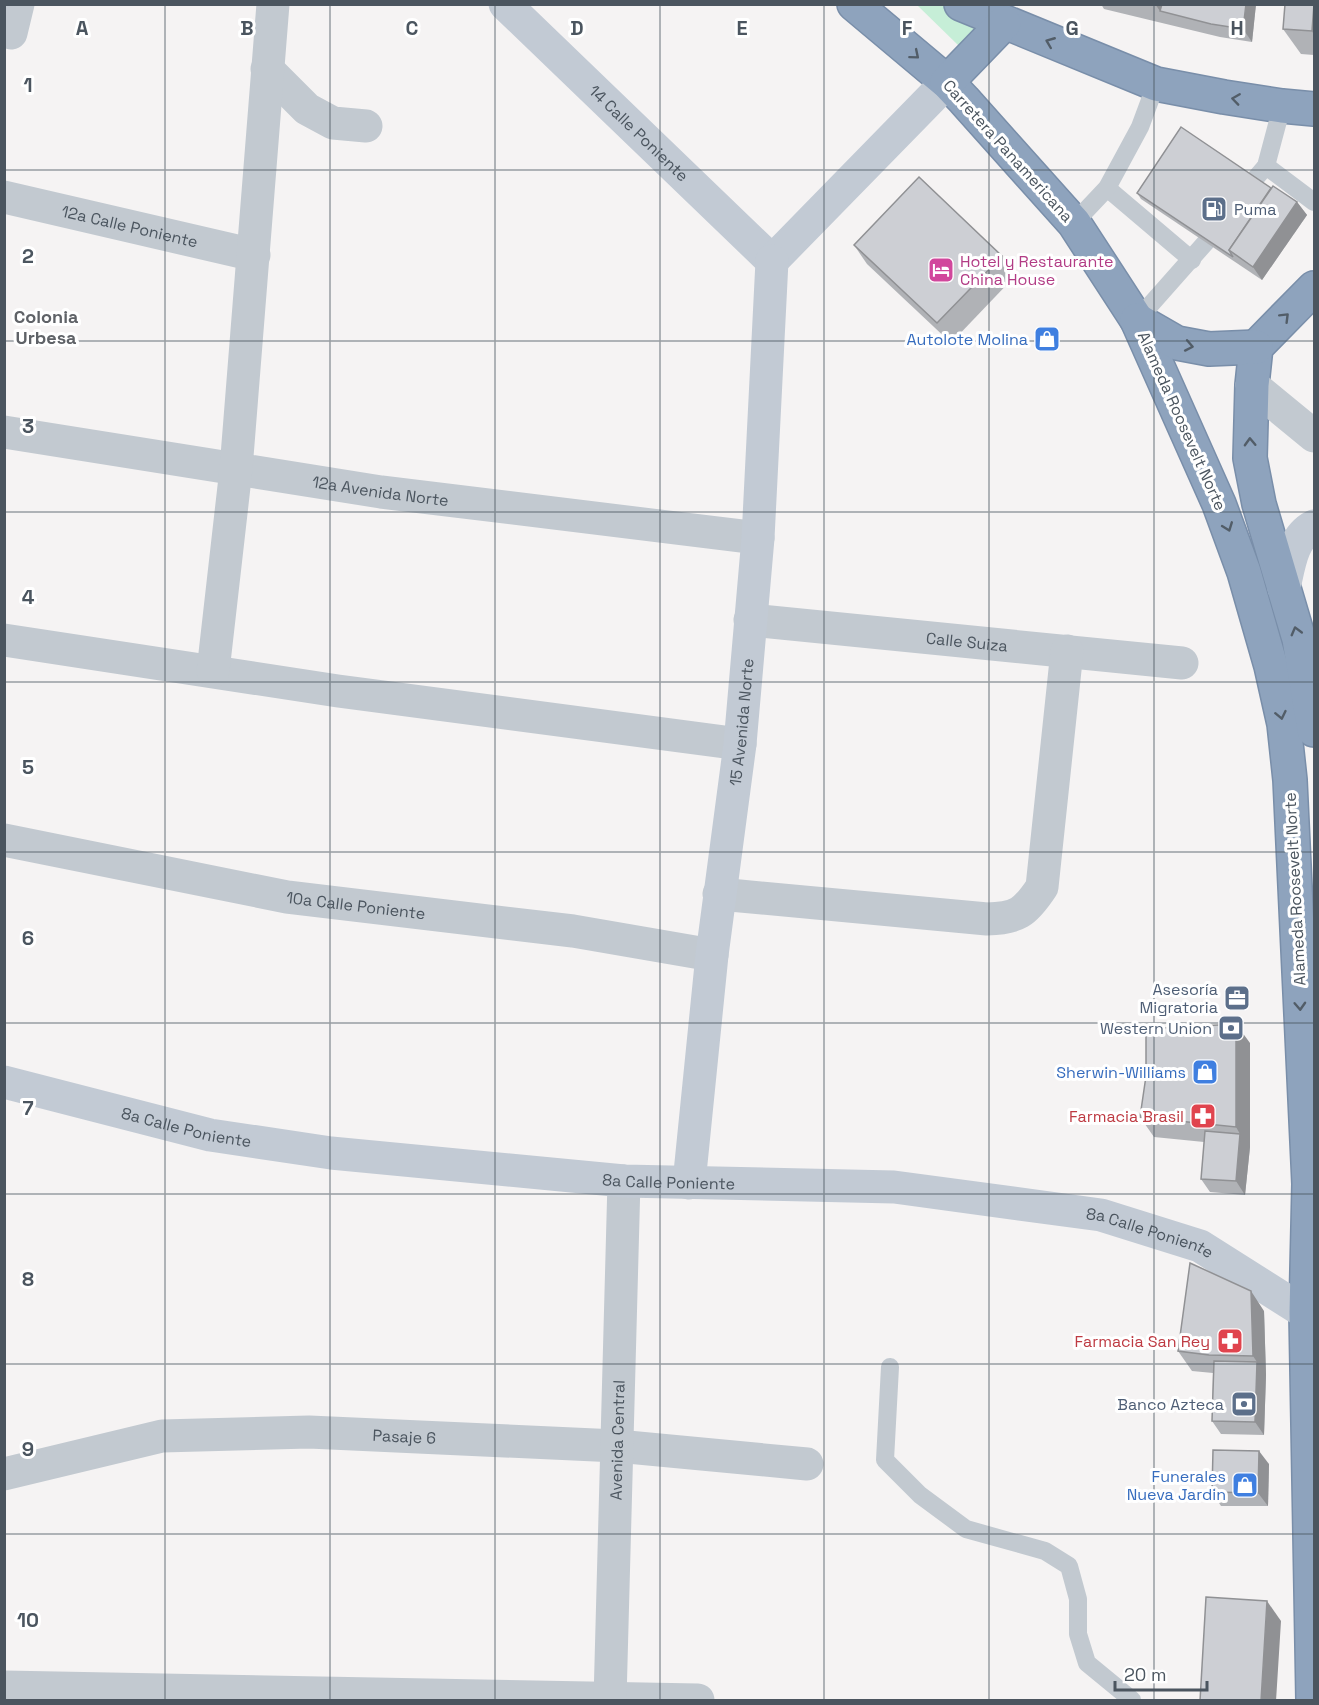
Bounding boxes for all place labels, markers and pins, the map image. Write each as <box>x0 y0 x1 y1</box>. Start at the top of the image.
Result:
fuel station icon: Puma <box>1199 194 1229 224</box>
place label: Puma <box>1234 199 1276 220</box>
place label: Hotel y Restaurante China House <box>960 251 1114 290</box>
hotel icon: Hotel y Restaurante China House <box>926 255 956 285</box>
shop icon: Autolote Molina <box>1032 324 1062 354</box>
place label: Autolote Molina <box>906 329 1028 350</box>
place label: Asesoría Migratoria <box>1139 979 1218 1018</box>
office icon: Asesoría Migratoria <box>1222 983 1252 1013</box>
bank icon: Western Union <box>1216 1013 1246 1043</box>
place label: Western Union <box>1100 1018 1212 1039</box>
shop icon: Sherwin-Williams <box>1190 1057 1220 1087</box>
place label: Sherwin-Williams <box>1056 1062 1186 1083</box>
pharmacy icon: Farmacia Brasil <box>1188 1101 1218 1131</box>
place label: Farmacia Brasil <box>1069 1106 1184 1127</box>
pharmacy icon: Farmacia San Rey <box>1215 1326 1245 1356</box>
place label: Farmacia San Rey <box>1074 1331 1210 1352</box>
bank icon: Banco Azteca <box>1229 1389 1259 1419</box>
place label: Banco Azteca <box>1117 1394 1224 1415</box>
place label: Funerales Nueva Jardin <box>1127 1466 1226 1505</box>
shop icon: Funerales Nueva Jardin <box>1230 1470 1260 1500</box>

